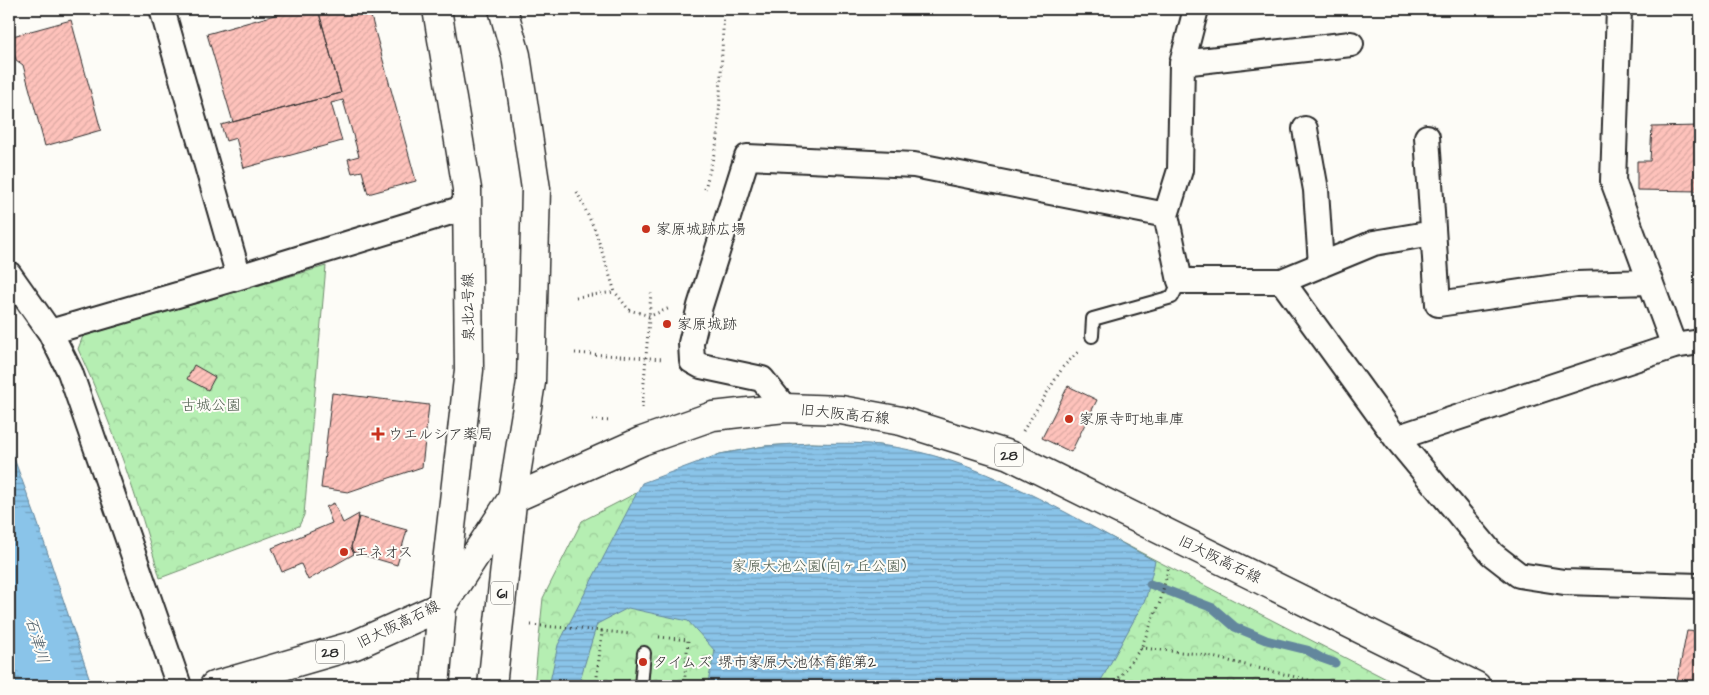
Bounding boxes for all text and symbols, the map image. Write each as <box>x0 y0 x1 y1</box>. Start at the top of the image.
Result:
place label: 家原城跡広場 <box>656 219 746 240</box>
marker: 家原城跡広場 <box>640 223 652 235</box>
street label: 泉北2号線 <box>457 273 480 341</box>
place label: 家原城跡 <box>677 314 737 335</box>
marker: 家原城跡 <box>661 318 673 330</box>
park label: 古城公園 <box>181 395 241 416</box>
street label: 旧大阪高石線 <box>799 399 891 430</box>
place label: 家原寺町地車庫 <box>1079 409 1184 430</box>
marker: 家原寺町地車庫 <box>1063 413 1075 425</box>
place label: ウエルシア薬局 <box>388 424 493 445</box>
marker: ウエルシア薬局 <box>372 428 384 440</box>
road number: 28 <box>995 444 1023 466</box>
street label: 旧大阪高石線 <box>1175 530 1265 589</box>
place label: エネオス <box>354 542 413 563</box>
marker: エネオス <box>338 546 350 558</box>
park label: 家原大池公園(向ヶ丘公園) <box>732 556 906 577</box>
road number: 61 <box>491 582 513 604</box>
street label: 旧大阪高石線 <box>353 595 443 654</box>
water label: 石津川 <box>20 614 54 666</box>
road number: 28 <box>316 640 344 664</box>
place label: タイムズ 堺市家原大池体育館第2 <box>653 652 877 673</box>
marker: タイムズ 堺市家原大池体育館第2 <box>637 656 649 668</box>

